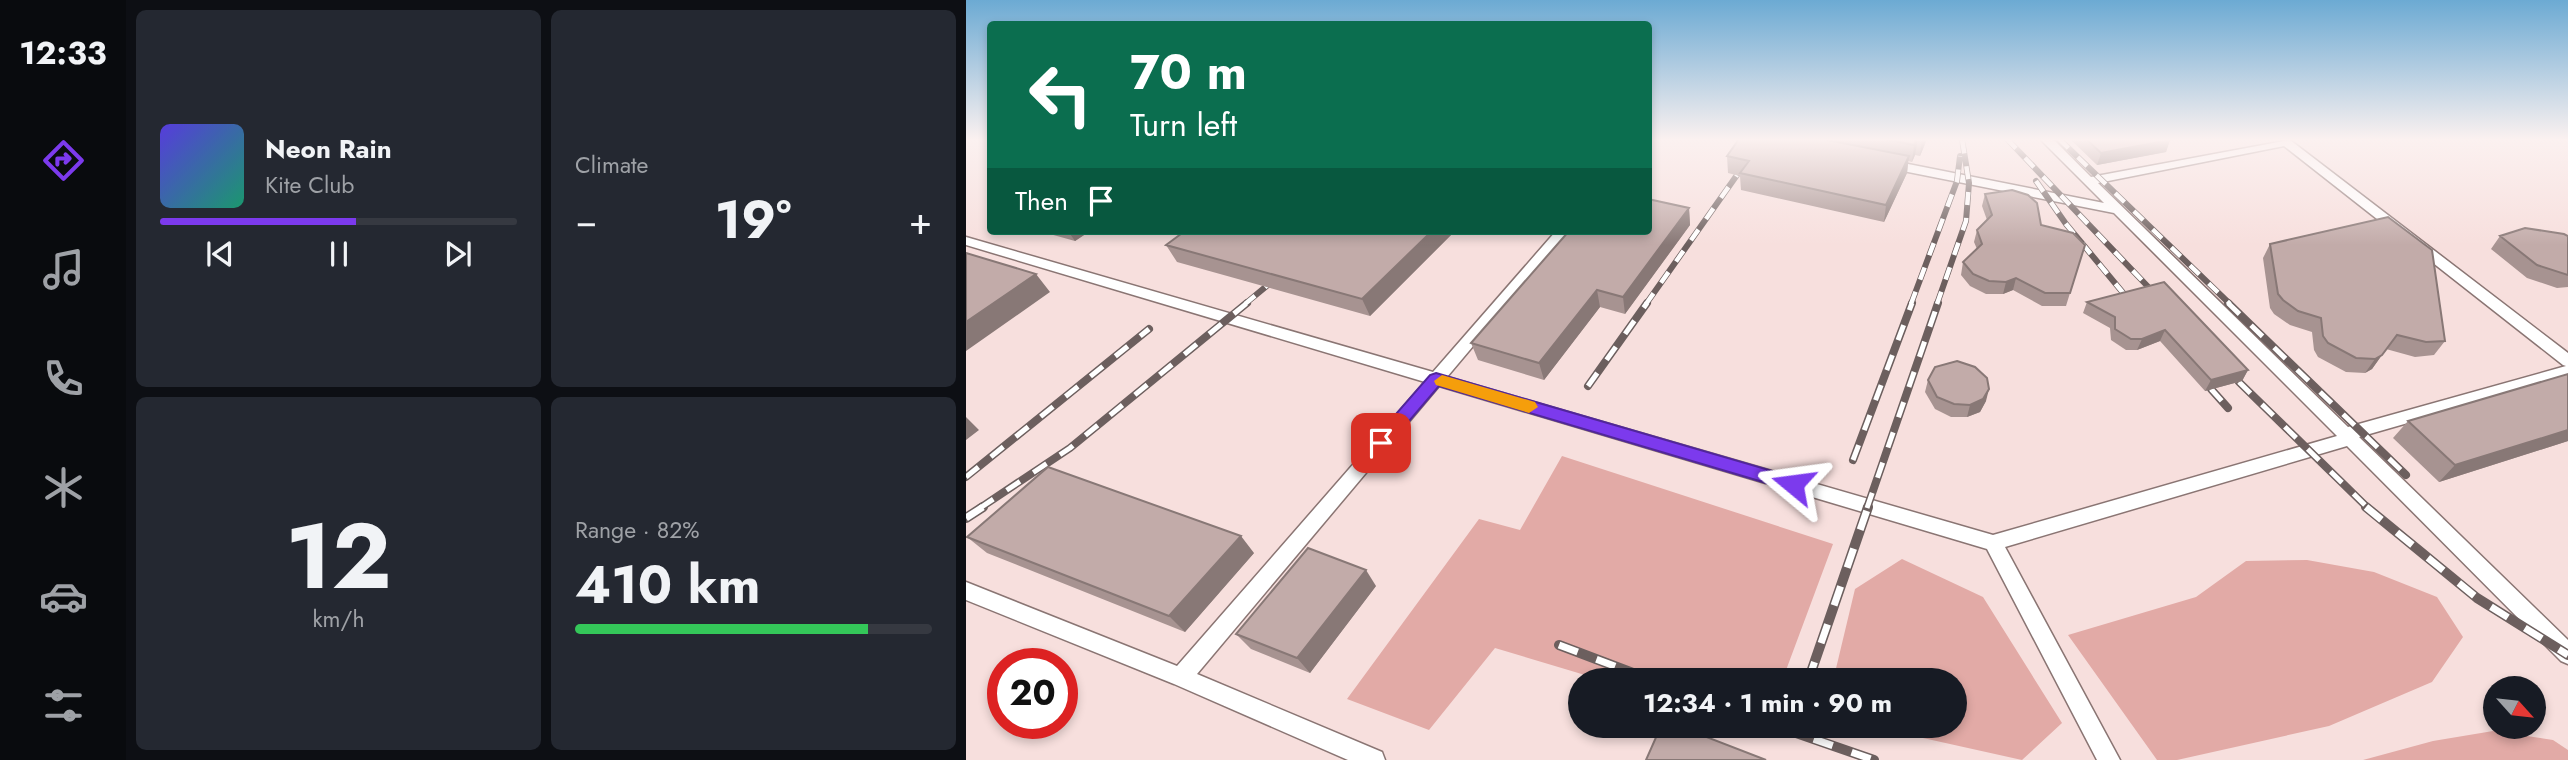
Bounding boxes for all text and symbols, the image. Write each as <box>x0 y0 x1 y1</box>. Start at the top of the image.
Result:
text: 12:33 <box>19 30 107 76</box>
text: 70 m <box>1130 37 1247 107</box>
icon: left <box>1015 49 1106 140</box>
text: Turn left <box>1130 102 1237 148</box>
text: Neon Rain <box>265 130 392 168</box>
icon: directions <box>39 136 88 185</box>
text: Climate <box>575 148 648 182</box>
text: Kite Club <box>265 168 354 202</box>
text: 19° <box>715 182 791 258</box>
text: Then <box>1015 182 1068 220</box>
icon: arrive <box>1082 182 1120 220</box>
text: − <box>575 193 597 248</box>
text: + <box>909 193 932 248</box>
icon: previous <box>201 235 239 273</box>
icon: pause <box>320 235 358 273</box>
icon: next <box>439 235 477 273</box>
icon: music <box>39 245 88 294</box>
icon: phone <box>39 354 88 403</box>
pin <box>1351 413 1411 473</box>
icon: arrive <box>1362 424 1400 462</box>
position arrow <box>1756 447 1830 521</box>
icon: climate <box>39 463 88 512</box>
text: 12 <box>285 491 392 622</box>
text: Range · 82% <box>575 513 700 547</box>
text: 410 km <box>575 547 760 623</box>
icon: car <box>39 572 88 621</box>
text: km/h <box>313 602 364 636</box>
speed limit sign: 20 <box>987 648 1078 739</box>
north arrow <box>2483 676 2546 738</box>
map controls <box>2483 676 2546 739</box>
icon: filters <box>39 681 88 730</box>
text: 12:34 · 1 min · 90 m <box>1643 684 1892 722</box>

